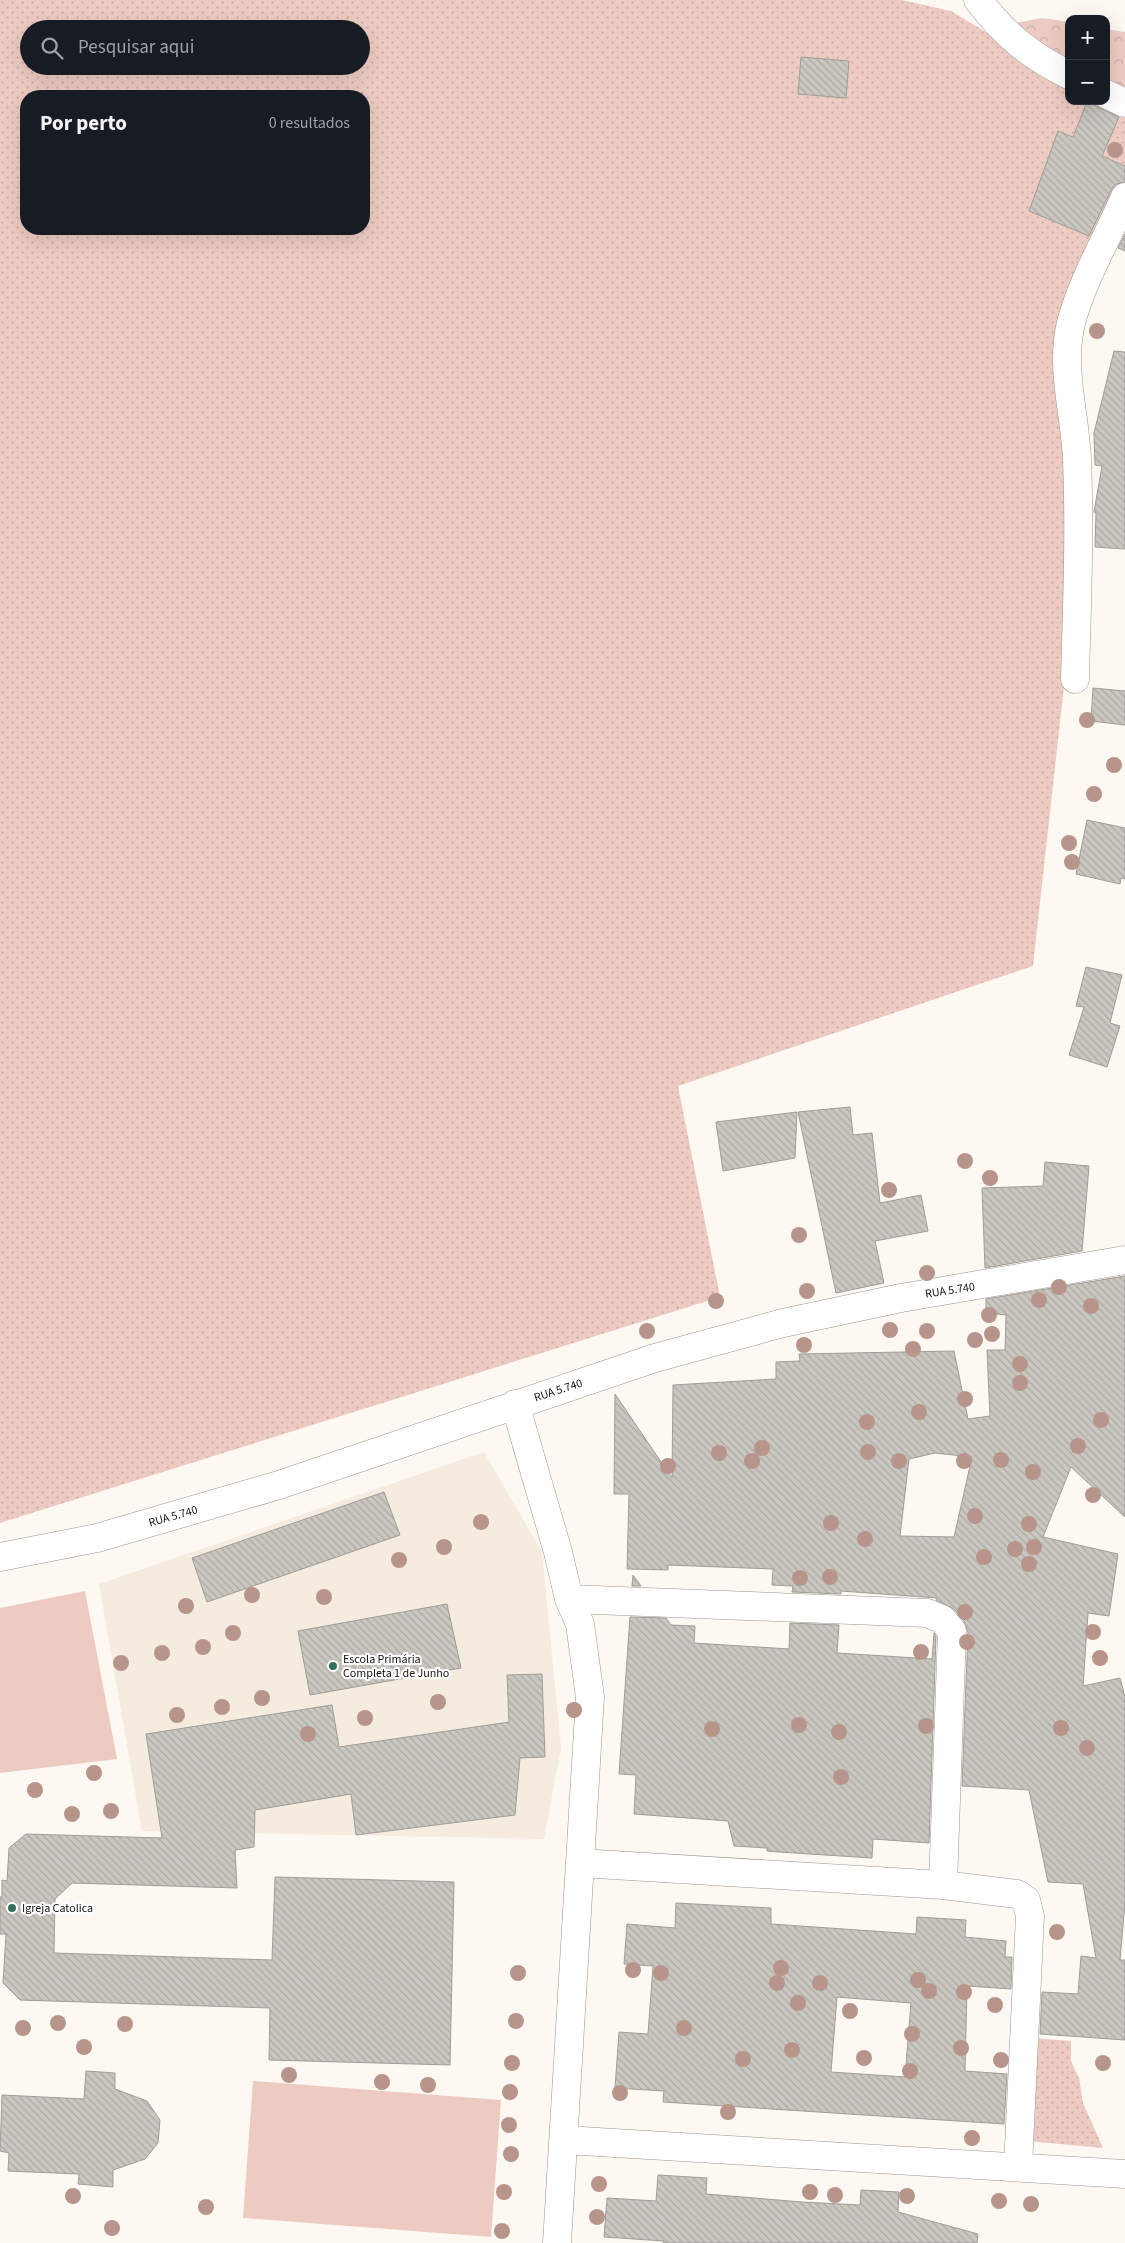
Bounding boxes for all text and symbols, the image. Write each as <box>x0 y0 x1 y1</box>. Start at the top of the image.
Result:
map controls <box>1065 15 1110 105</box>
button: + <box>1065 15 1110 60</box>
search box <box>20 20 370 75</box>
icon: search <box>38 34 66 62</box>
text: Pesquisar aqui <box>78 34 194 61</box>
button: − <box>1065 60 1110 105</box>
text: Por perto <box>40 108 127 138</box>
text: 0 resultados <box>269 112 350 134</box>
street label: RUA 5.740 <box>924 1278 976 1303</box>
street label: RUA 5.740 <box>532 1375 585 1406</box>
street label: RUA 5.740 <box>147 1501 200 1532</box>
place label: Escola Primária Completa 1 de Junho <box>343 1651 449 1682</box>
marker: Escola Primária Completa 1 de Junho <box>327 1660 339 1672</box>
place label: Igreja Catolica <box>22 1900 93 1917</box>
marker: Igreja Catolica <box>6 1902 18 1914</box>

